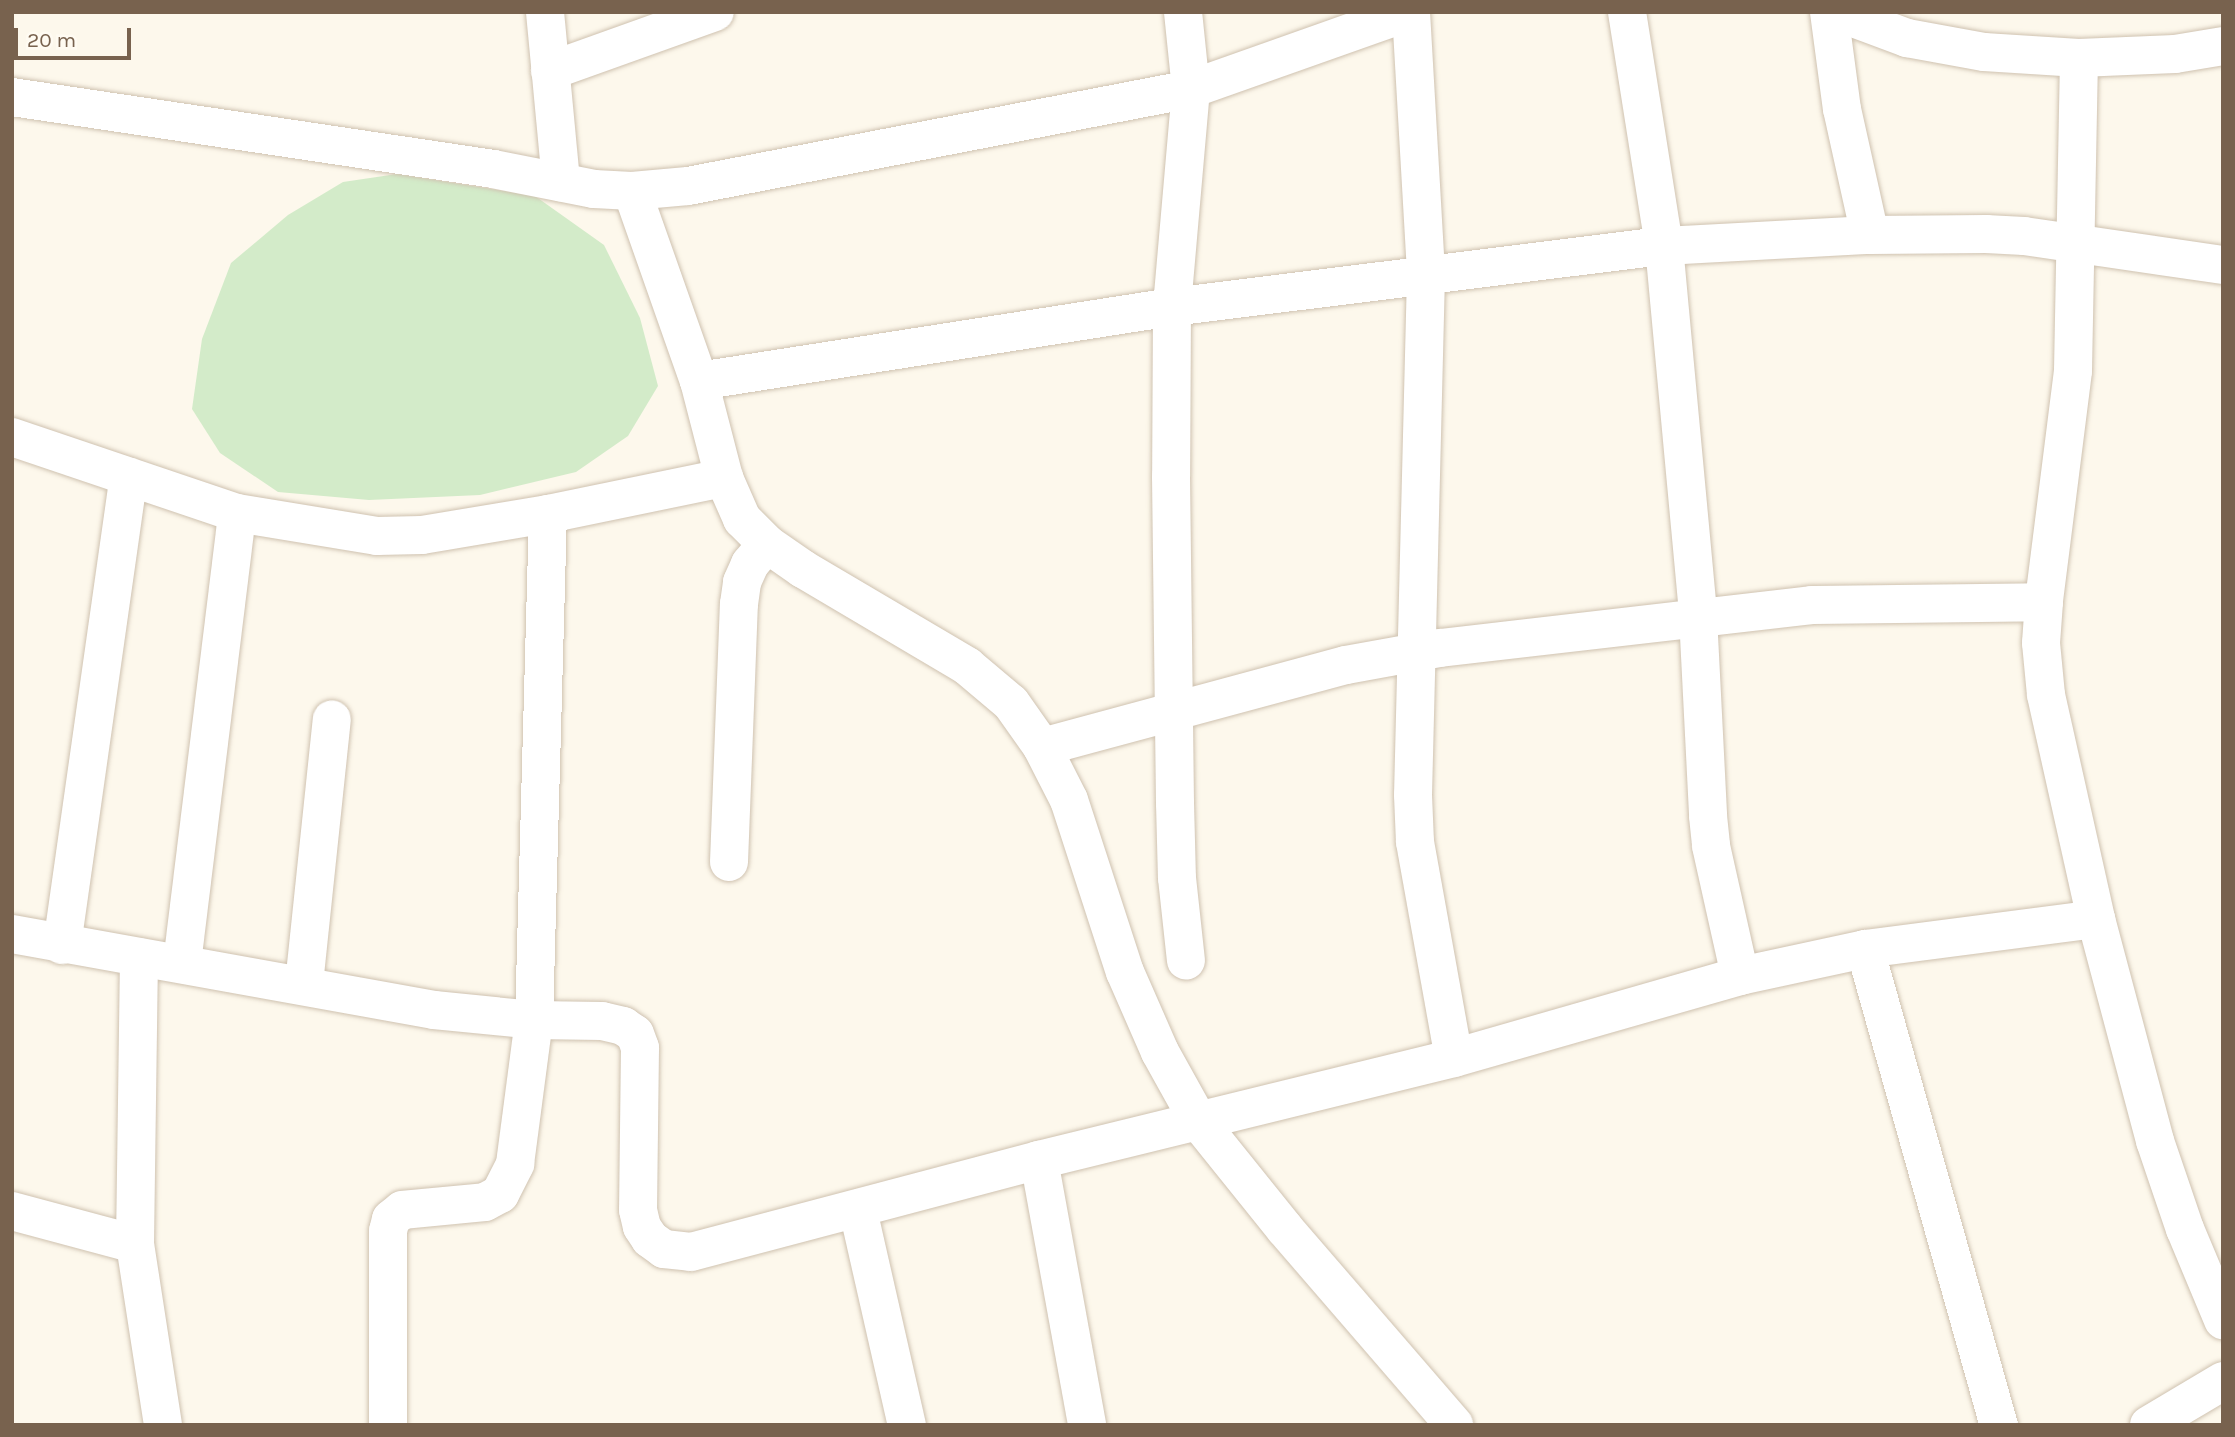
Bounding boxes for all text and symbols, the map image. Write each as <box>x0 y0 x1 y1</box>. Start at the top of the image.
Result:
scale bar <box>18 14 135 58</box>
text: 20 m <box>27 28 76 52</box>

